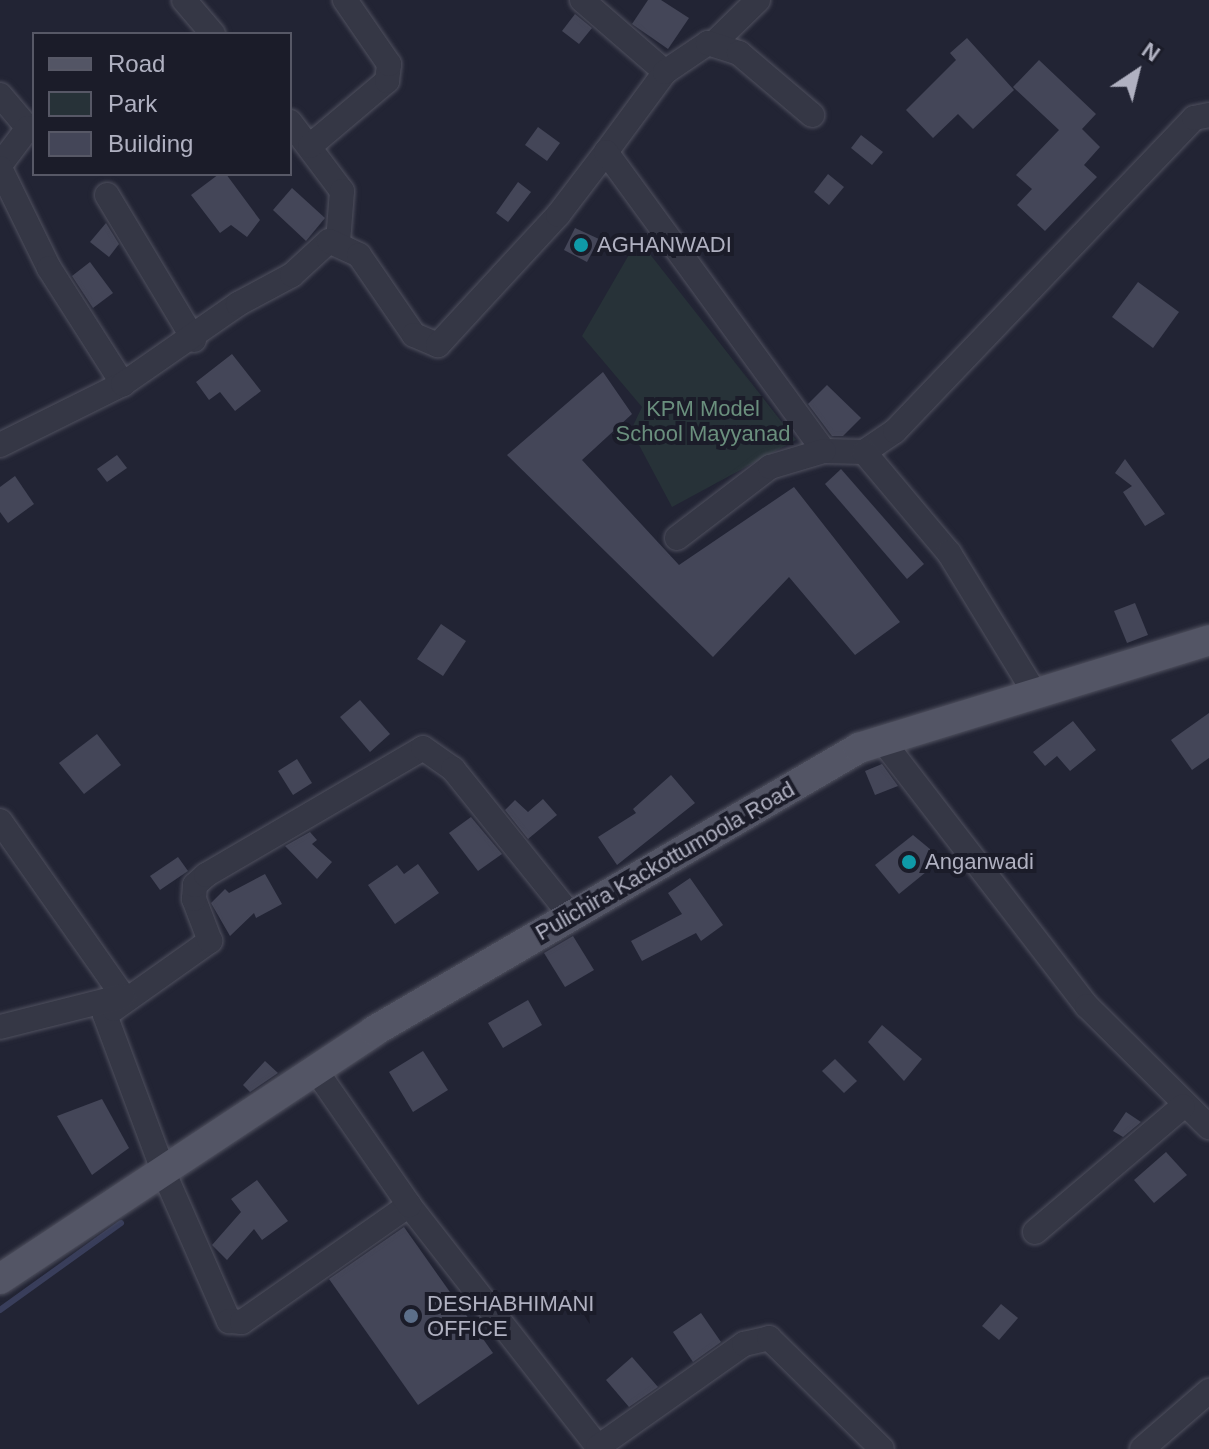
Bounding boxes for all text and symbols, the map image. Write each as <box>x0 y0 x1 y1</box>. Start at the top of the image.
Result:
legend <box>32 32 292 176</box>
north arrow <box>1097 32 1177 112</box>
text: N <box>1137 37 1165 67</box>
text: Road <box>108 50 165 77</box>
text: Park <box>108 90 157 117</box>
text: Building <box>108 130 193 157</box>
place label: AGHANWADI <box>597 232 732 258</box>
marker: AGHANWADI <box>572 236 590 254</box>
park label: KPM Model School Mayyanad <box>616 395 790 446</box>
street label: Pulichira Kackottumoola Road <box>531 776 799 946</box>
place label: Anganwadi <box>925 849 1034 875</box>
marker: Anganwadi <box>900 853 918 871</box>
place label: DESHABHIMANI OFFICE <box>427 1290 594 1342</box>
marker: DESHABHIMANI OFFICE <box>402 1307 420 1325</box>

